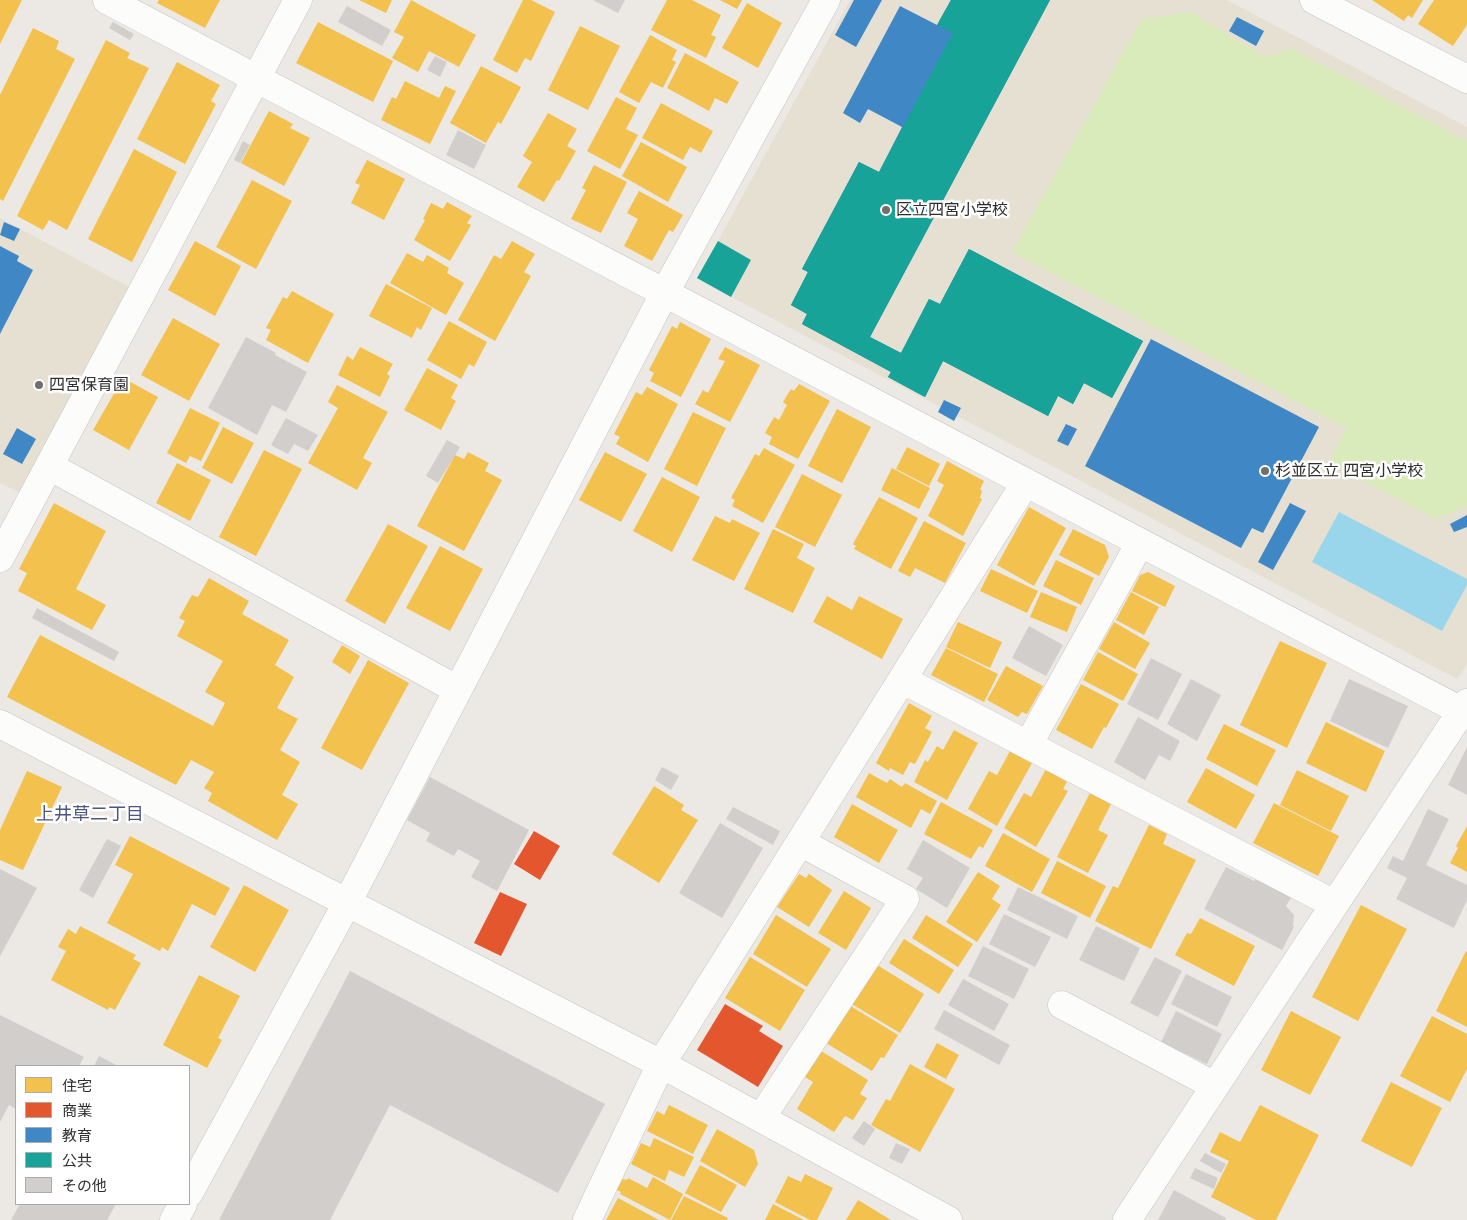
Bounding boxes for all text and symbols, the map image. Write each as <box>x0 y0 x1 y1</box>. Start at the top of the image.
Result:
place label: 区立四宮小学校 <box>896 200 1008 220</box>
marker: 区立四宮小学校 <box>880 204 892 216</box>
place label: 四宮保育園 <box>49 375 129 395</box>
marker: 四宮保育園 <box>33 379 45 391</box>
place label: 杉並区立 四宮小学校 <box>1275 461 1423 481</box>
marker: 杉並区立 四宮小学校 <box>1259 465 1271 477</box>
district label: 上井草二丁目 <box>36 804 144 826</box>
legend <box>15 1065 190 1205</box>
text: 住宅 <box>62 1076 92 1095</box>
text: 商業 <box>62 1101 92 1120</box>
text: 教育 <box>62 1126 92 1145</box>
text: 公共 <box>62 1151 92 1170</box>
text: その他 <box>62 1176 107 1195</box>

